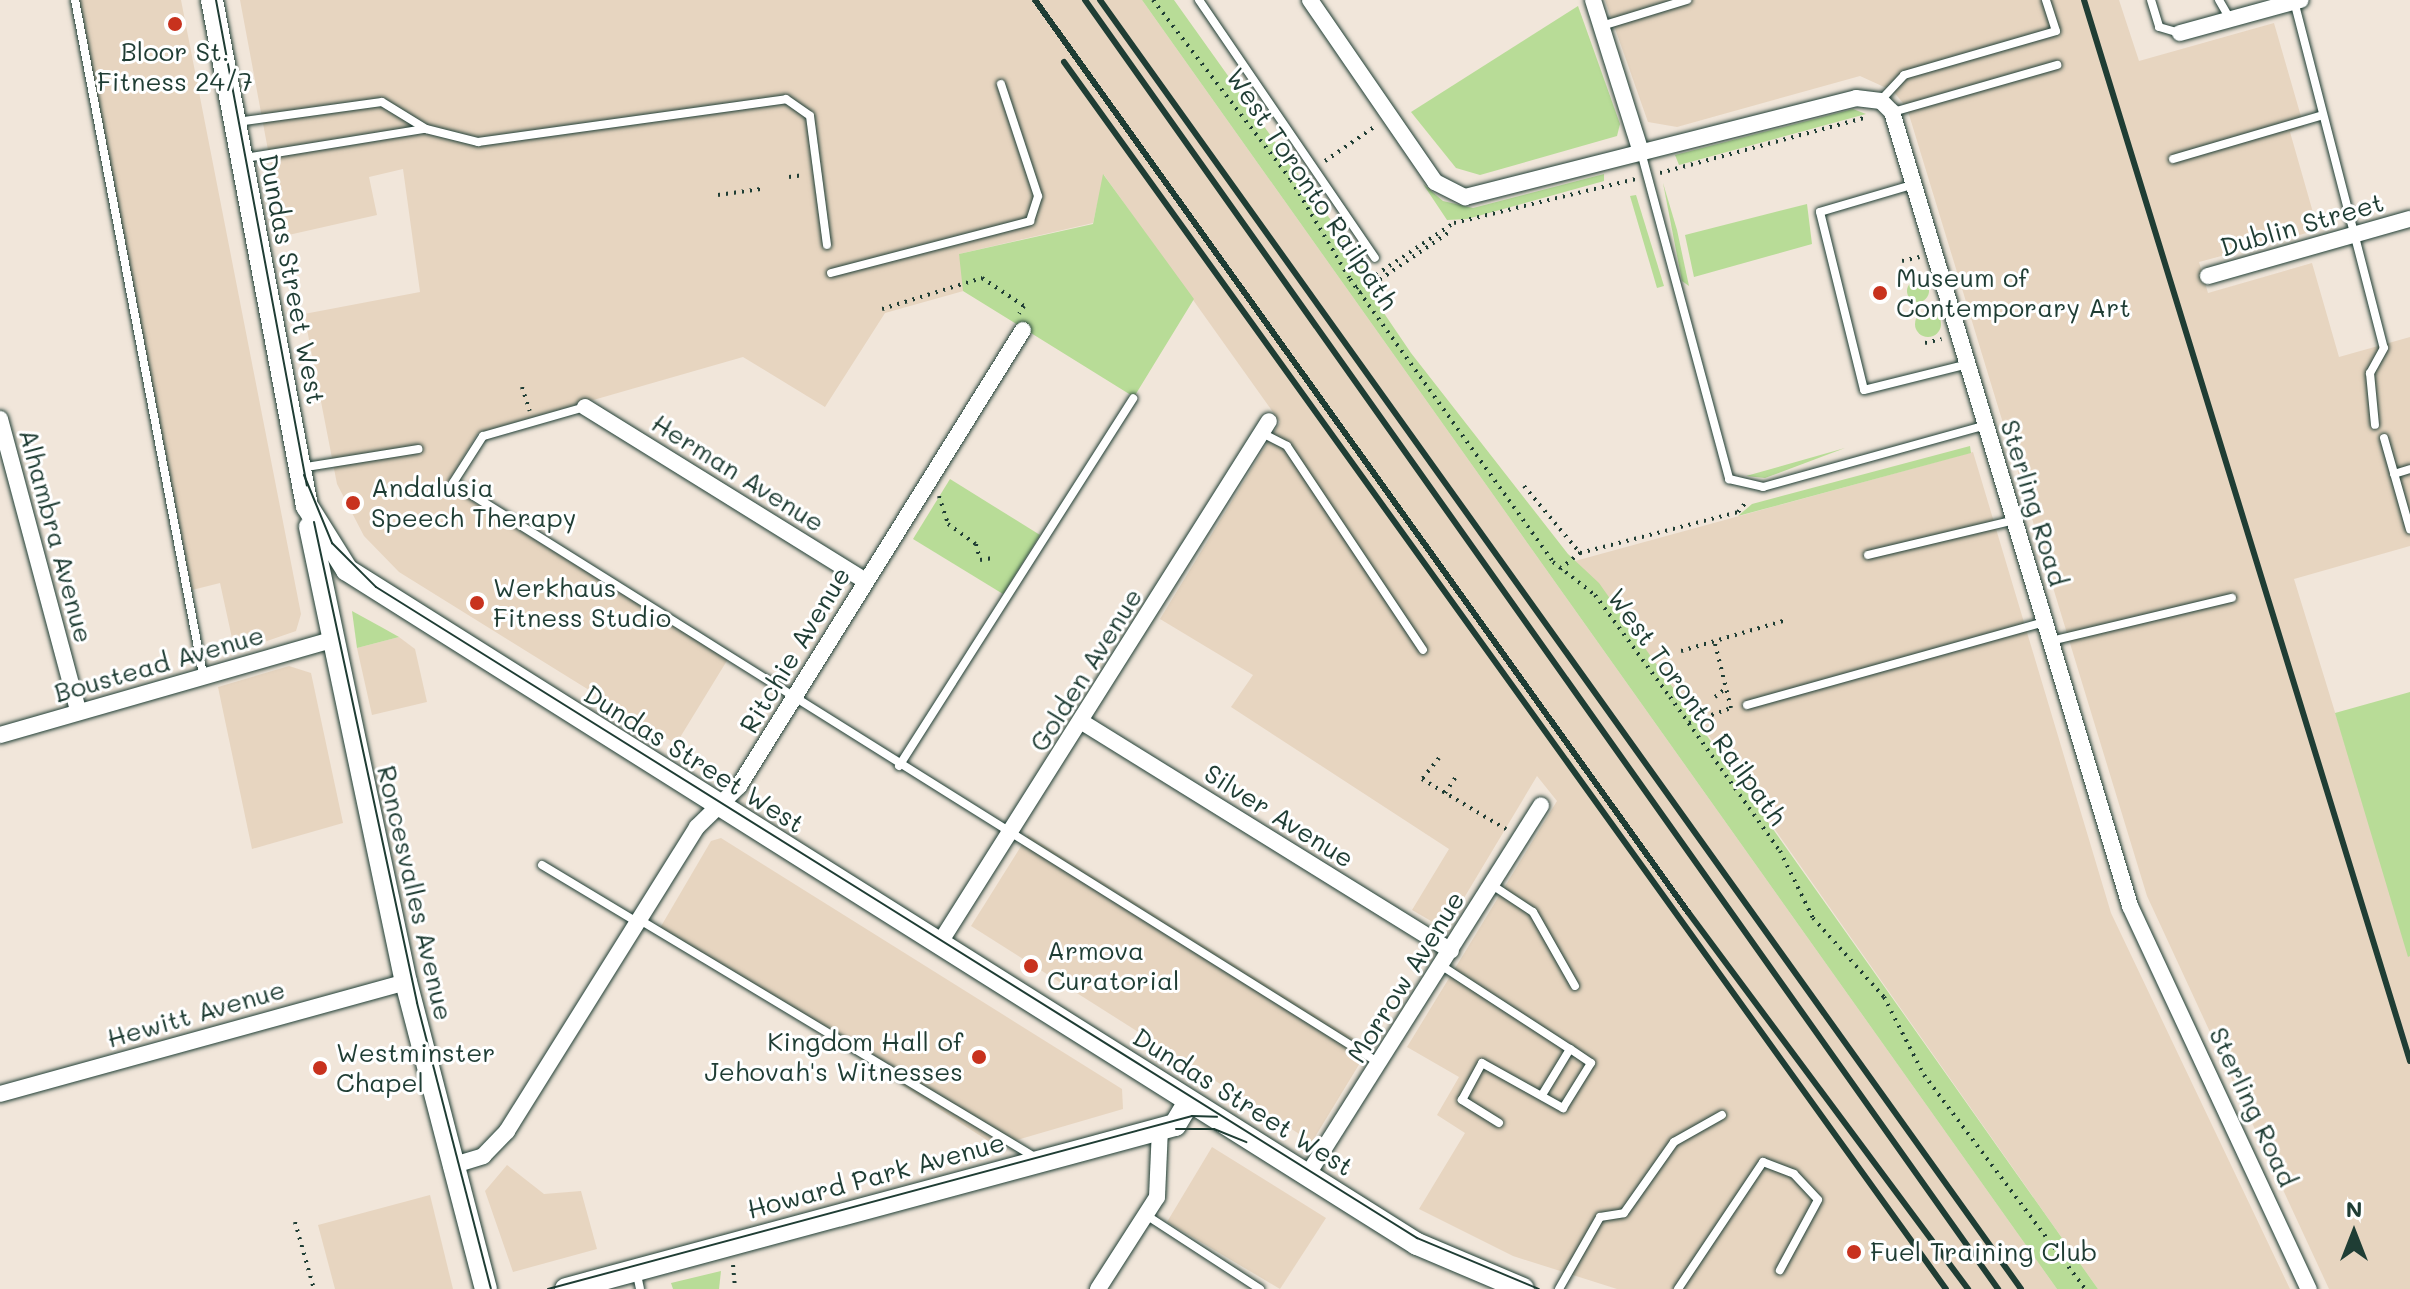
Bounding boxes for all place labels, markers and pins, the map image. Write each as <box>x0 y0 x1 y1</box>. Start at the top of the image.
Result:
marker: Bloor St. Fitness 24/7 <box>166 15 184 33</box>
place label: Bloor St. Fitness 24/7 <box>97 36 253 98</box>
place label: Museum of Contemporary Art <box>1896 262 2131 324</box>
marker: Museum of Contemporary Art <box>1871 284 1889 302</box>
place label: Andalusia Speech Therapy <box>371 472 576 534</box>
marker: Andalusia Speech Therapy <box>342 492 364 514</box>
place label: Werkhaus Fitness Studio <box>493 572 671 634</box>
marker: Werkhaus Fitness Studio <box>468 594 486 612</box>
place label: Armova Curatorial <box>1047 935 1180 996</box>
marker: Armova Curatorial <box>1022 957 1040 975</box>
place label: Kingdom Hall of Jehovah's Witnesses <box>705 1026 963 1088</box>
place label: Westminster Chapel <box>336 1037 495 1098</box>
marker: Kingdom Hall of Jehovah's Witnesses <box>970 1048 988 1066</box>
marker: Westminster Chapel <box>311 1059 329 1077</box>
place label: Fuel Training Club <box>1870 1236 2097 1268</box>
marker: Fuel Training Club <box>1845 1243 1863 1261</box>

